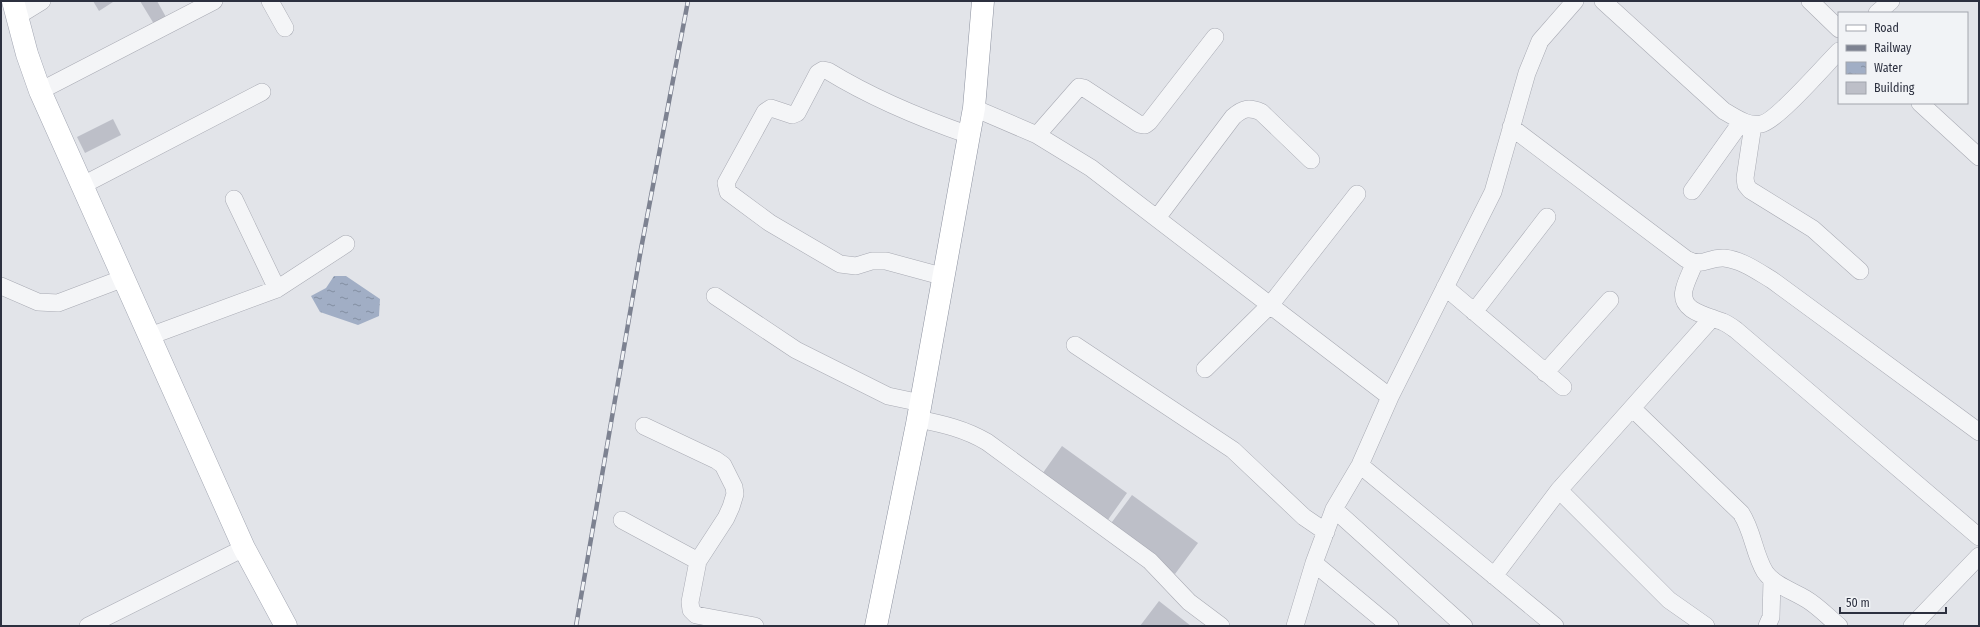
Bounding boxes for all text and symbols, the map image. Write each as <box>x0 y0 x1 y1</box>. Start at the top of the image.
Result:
legend <box>1838 12 1968 104</box>
text: Road <box>1874 21 1899 35</box>
text: Railway <box>1874 41 1912 55</box>
text: Water <box>1874 61 1903 75</box>
text: Building <box>1874 81 1915 95</box>
scale bar <box>1840 589 1946 615</box>
text: 50 m <box>1846 596 1870 610</box>

